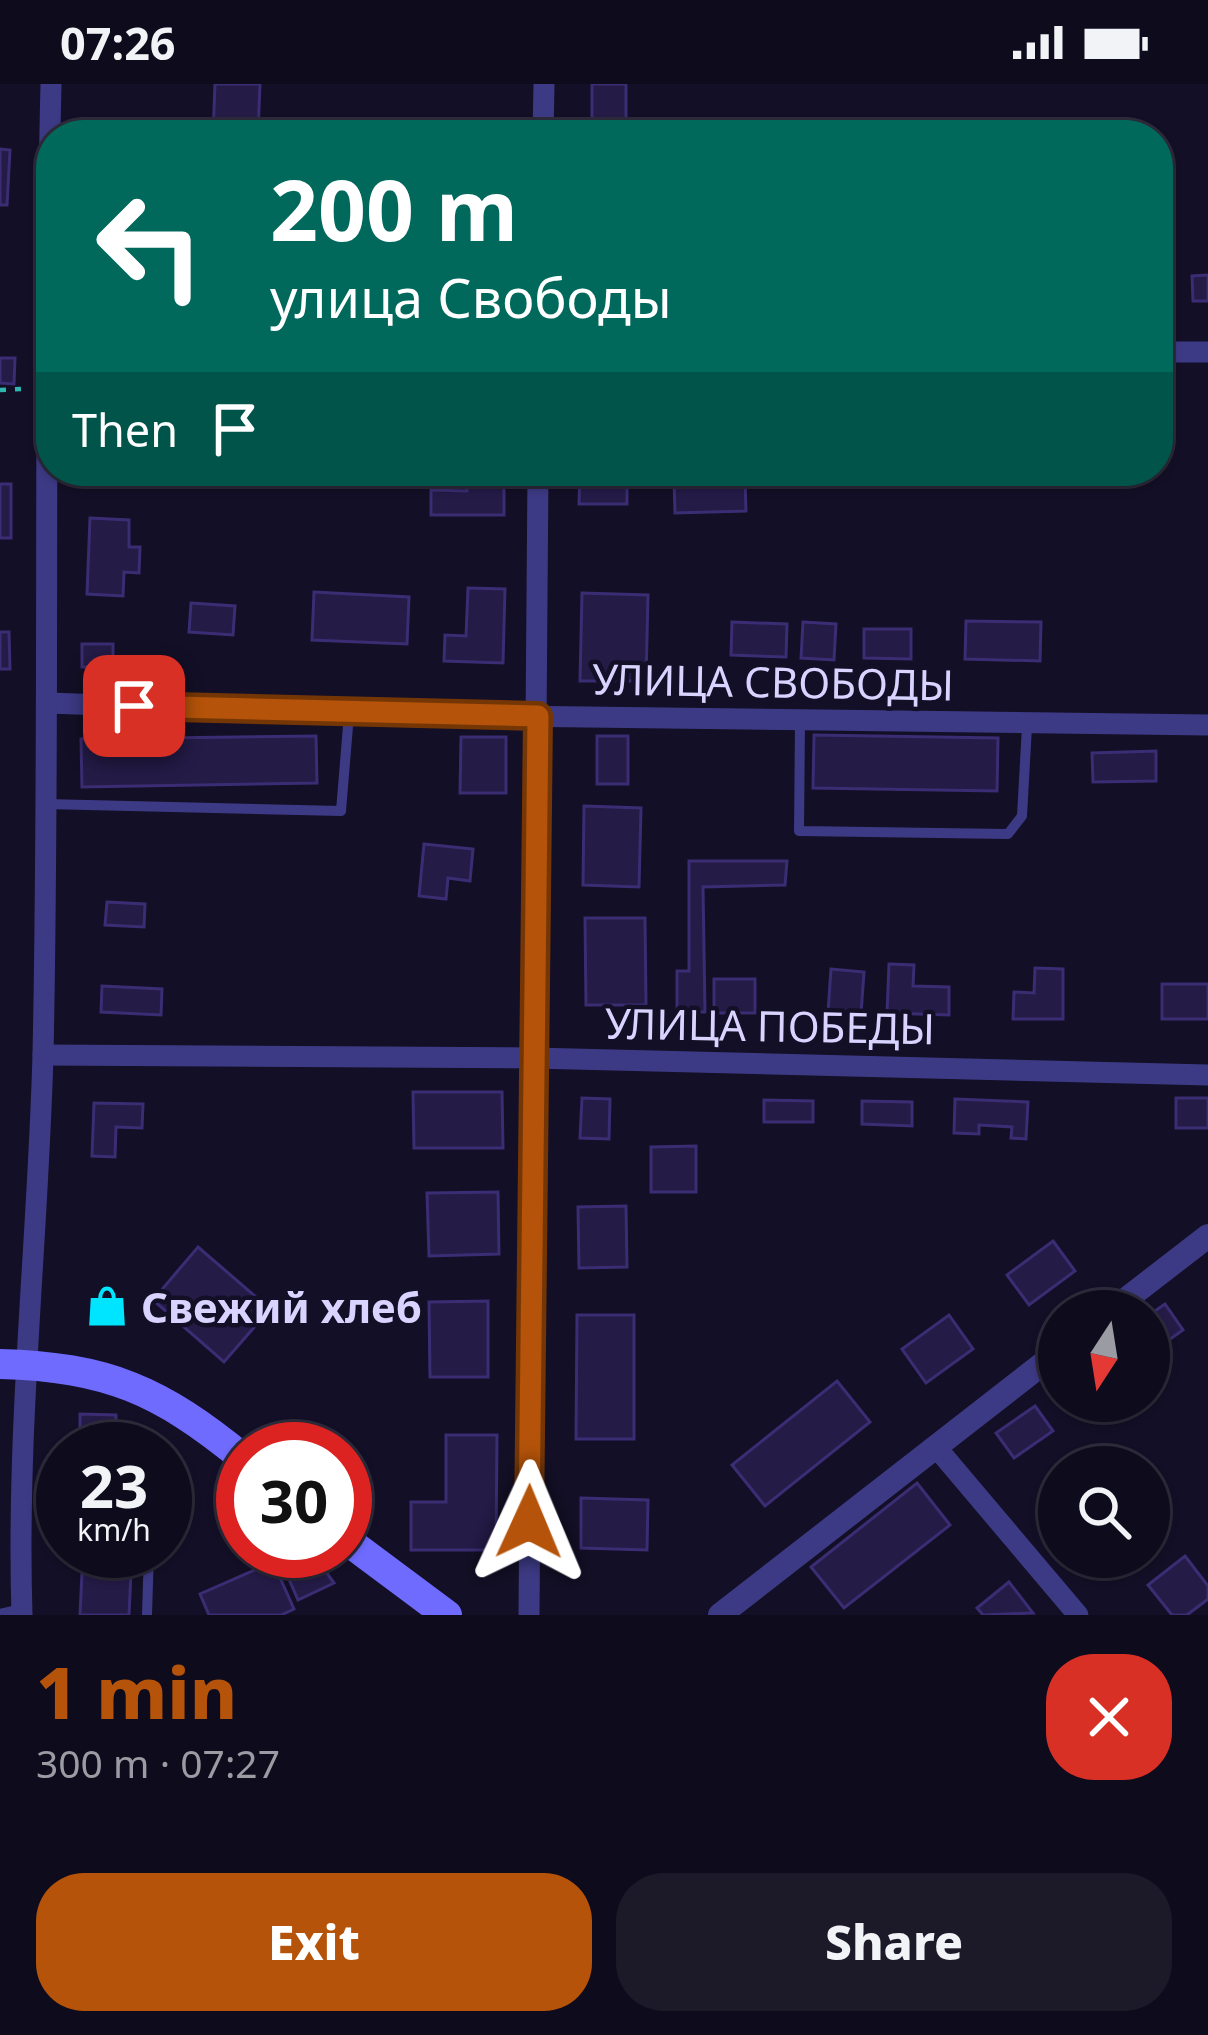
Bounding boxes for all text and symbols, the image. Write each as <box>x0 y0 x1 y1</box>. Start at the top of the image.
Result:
text: 07:26 <box>60 12 176 73</box>
text: 200 m <box>270 151 518 266</box>
icon: left <box>72 168 228 324</box>
text: улица Свободы <box>270 260 672 334</box>
icon: arrive <box>202 396 268 462</box>
text: Then <box>72 399 178 460</box>
street label: УЛИЦА СВОБОДЫ <box>592 649 954 713</box>
pin <box>83 655 185 757</box>
icon: arrive <box>101 673 167 739</box>
street label: УЛИЦА ПОБЕДЫ <box>604 994 936 1056</box>
place label: Свежий хлеб <box>141 1278 422 1335</box>
shop icon: Свежий хлеб <box>84 1283 130 1329</box>
north arrow <box>1038 1290 1170 1422</box>
map controls <box>1038 1290 1170 1578</box>
speed limit sign: 30 <box>216 1422 372 1578</box>
text: 23 <box>80 1444 148 1526</box>
button: search <box>1038 1446 1170 1578</box>
position arrow <box>466 1459 592 1585</box>
text: km/h <box>77 1509 151 1550</box>
text: 1 min <box>36 1642 237 1740</box>
button: close <box>1046 1654 1172 1780</box>
text: 300 m · 07:27 <box>36 1736 280 1789</box>
button: Exit <box>36 1873 592 2011</box>
button: Share <box>616 1873 1172 2011</box>

